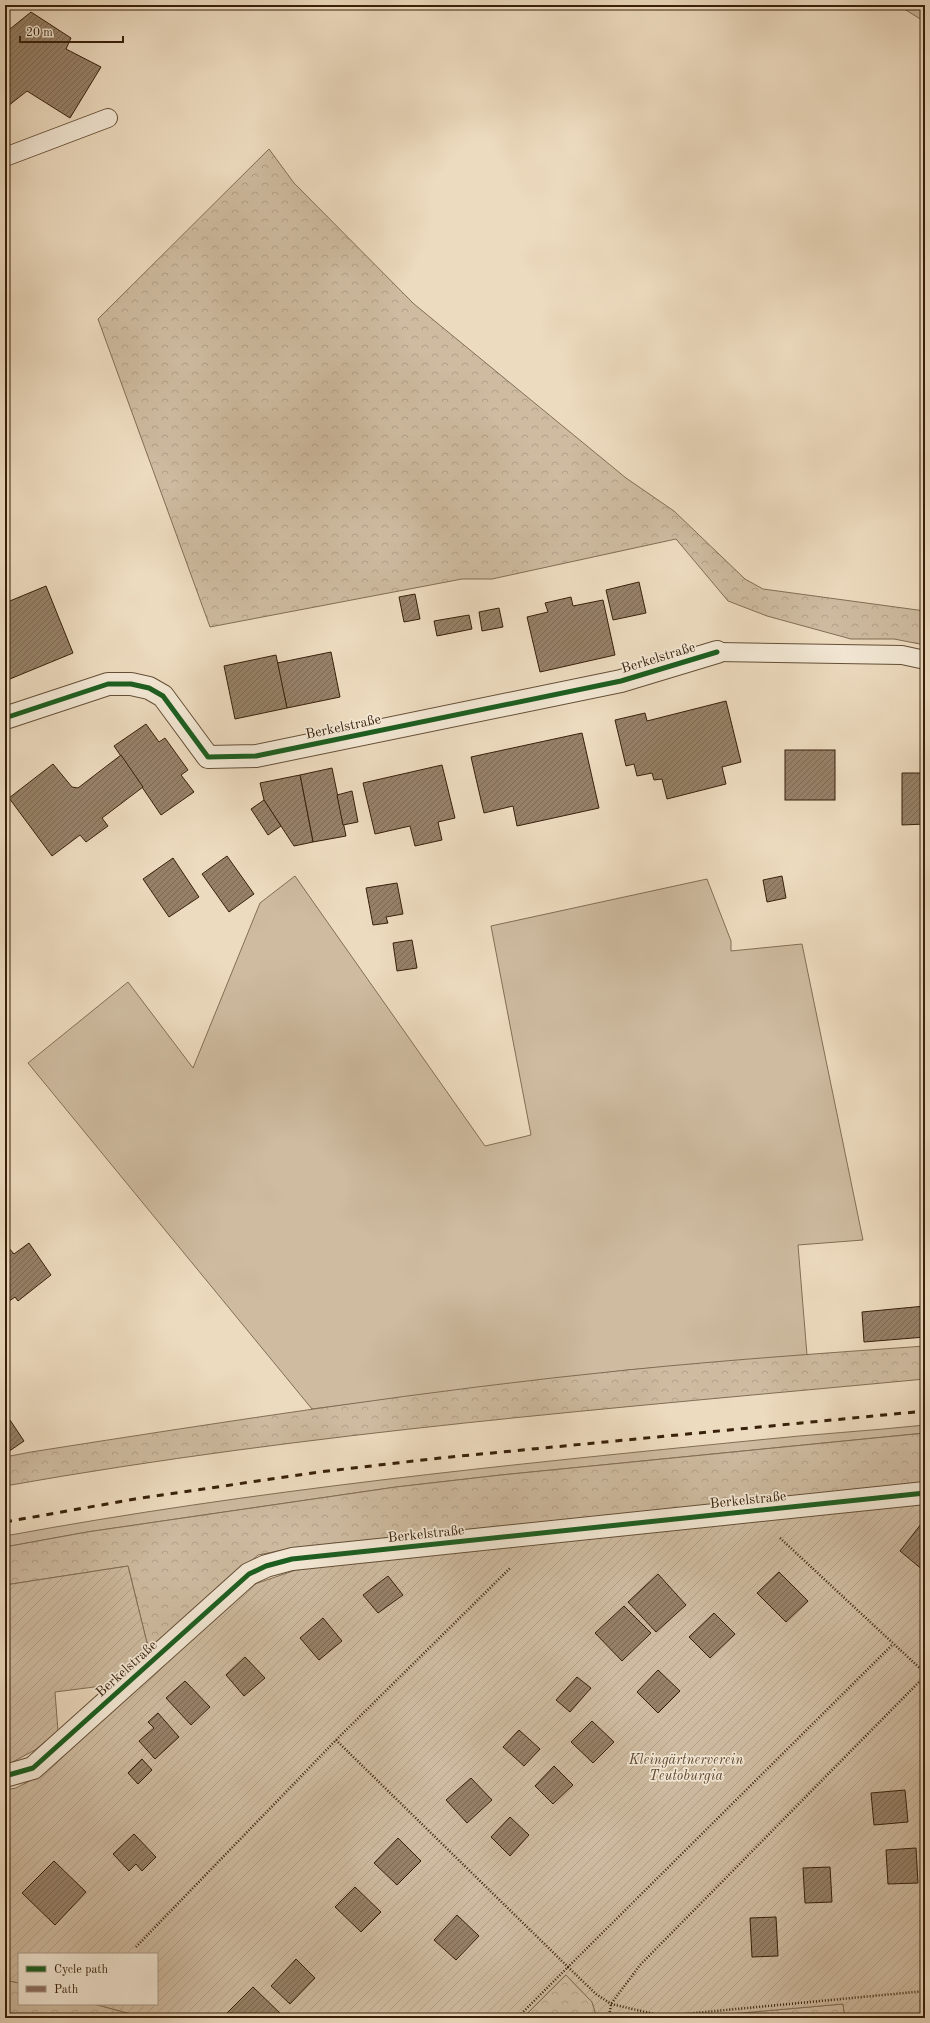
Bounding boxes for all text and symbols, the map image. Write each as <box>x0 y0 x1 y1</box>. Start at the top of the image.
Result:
scale bar <box>20 18 123 44</box>
text: 20 m <box>26 27 53 39</box>
street label: Berkelstraße <box>620 640 697 676</box>
street label: Berkelstraße <box>304 712 382 742</box>
street label: Berkelstraße <box>709 1489 787 1511</box>
street label: Berkelstraße <box>387 1523 465 1545</box>
street label: Berkelstraße <box>93 1638 160 1700</box>
park label: Kleingärtnerverein Teutoburgia <box>628 1753 743 1784</box>
legend <box>18 1953 158 2005</box>
text: Cycle path <box>54 1964 109 1976</box>
text: Path <box>54 1984 79 1996</box>

